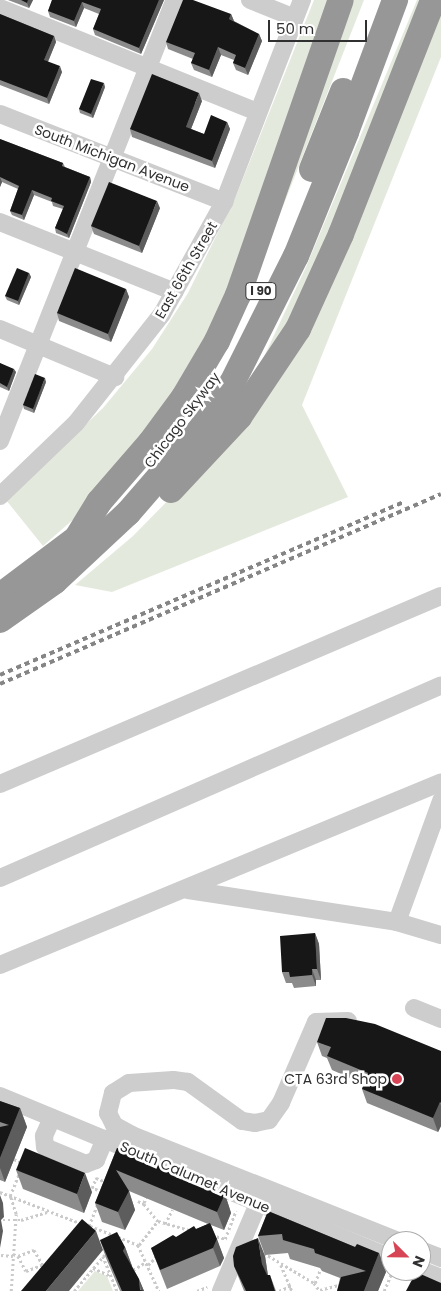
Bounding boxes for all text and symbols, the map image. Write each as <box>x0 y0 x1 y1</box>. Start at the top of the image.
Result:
scale bar <box>271 10 370 42</box>
text: 50 m <box>276 18 314 39</box>
street label: South Michigan Avenue <box>32 121 192 195</box>
street label: East 66th Street <box>151 218 221 322</box>
road number: I 90 <box>245 282 277 300</box>
street label: Chicago Skyway <box>141 369 223 471</box>
place label: CTA 63rd Shop <box>284 1071 387 1087</box>
marker: CTA 63rd Shop <box>391 1073 403 1085</box>
street label: South Calumet Avenue <box>118 1138 272 1216</box>
north arrow <box>381 1231 431 1281</box>
text: N <box>408 1253 430 1270</box>

